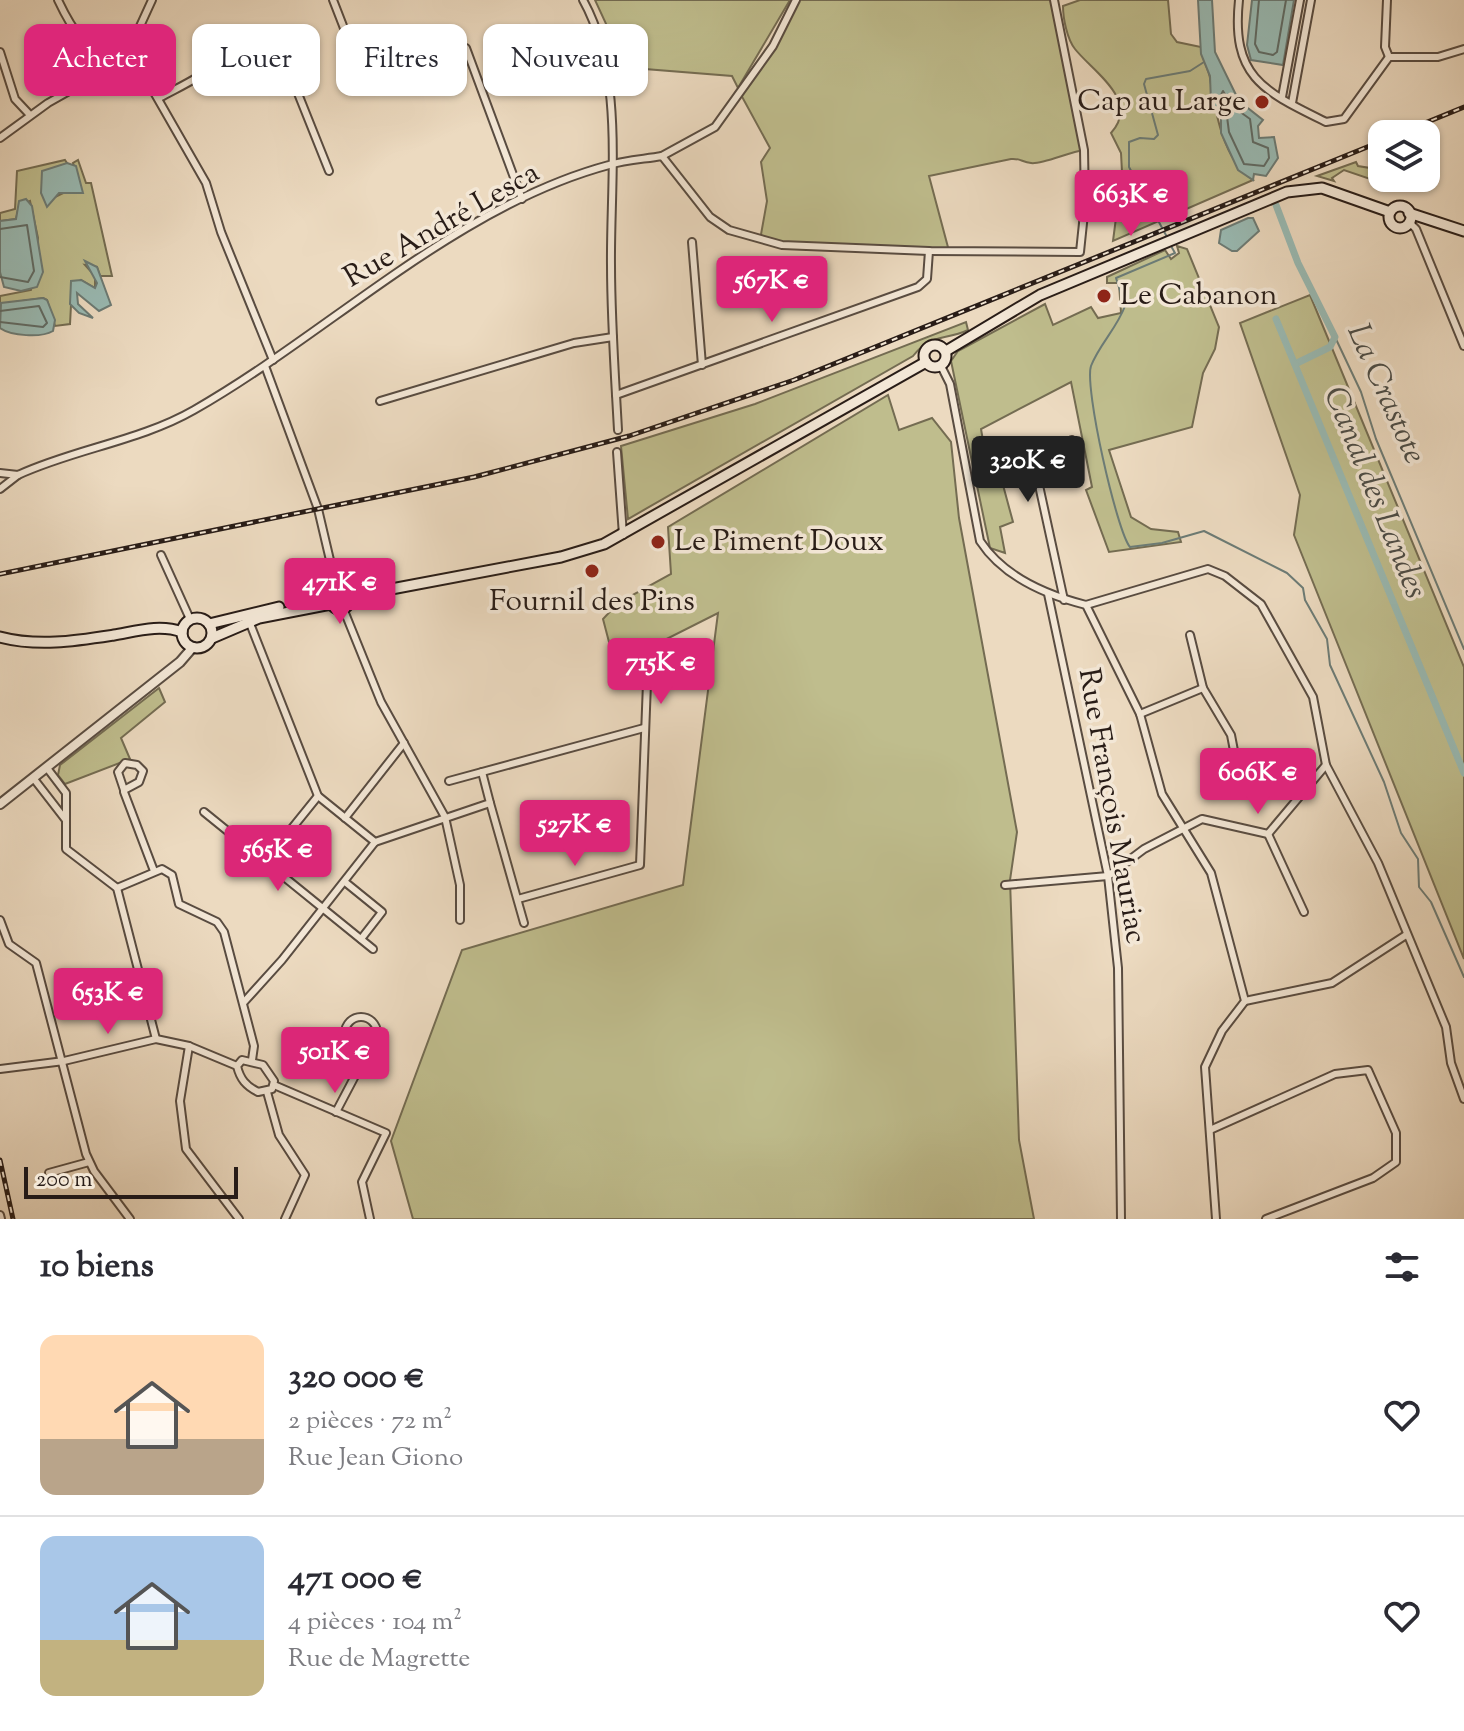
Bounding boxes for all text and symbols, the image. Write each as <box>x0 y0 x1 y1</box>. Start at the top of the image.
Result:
chip: Acheter <box>24 24 176 96</box>
chip: Louer <box>192 24 320 96</box>
chip: Filtres <box>336 24 467 96</box>
chip: Nouveau <box>483 24 648 96</box>
place label: Cap au Large <box>1077 81 1246 124</box>
marker: Cap au Large <box>1253 93 1271 111</box>
map controls <box>1368 120 1440 192</box>
button: layers <box>1368 120 1440 192</box>
street label: Rue André Lesca <box>336 152 548 300</box>
pin: 663K € <box>1066 170 1196 238</box>
text: 663K € <box>1093 177 1169 214</box>
pin: 567K € <box>707 256 837 324</box>
text: 567K € <box>734 263 810 300</box>
place label: Le Cabanon <box>1120 275 1278 318</box>
marker: Le Cabanon <box>1095 287 1113 305</box>
water label: La Crastote <box>1334 317 1436 471</box>
water label: Canal des Landes <box>1311 380 1437 606</box>
pin: 320K € <box>963 436 1093 504</box>
text: 320K € <box>990 443 1066 480</box>
place label: Le Piment Doux <box>674 521 884 564</box>
marker: Le Piment Doux <box>649 533 667 551</box>
pin: 471K € <box>275 558 405 626</box>
marker: Fournil des Pins <box>583 562 601 580</box>
text: 471K € <box>302 565 378 602</box>
place label: Fournil des Pins <box>489 581 695 624</box>
pin: 715K € <box>596 638 726 706</box>
text: 715K € <box>625 645 697 682</box>
street label: Rue François Mauriac <box>1066 665 1156 947</box>
pin: 606K € <box>1193 748 1323 816</box>
text: 606K € <box>1218 755 1298 792</box>
pin: 527K € <box>510 800 640 868</box>
text: 527K € <box>538 807 612 844</box>
pin: 565K € <box>213 825 343 893</box>
text: 565K € <box>242 832 314 869</box>
pin: 653K € <box>43 968 173 1036</box>
text: 653K € <box>72 975 144 1012</box>
pin: 501K € <box>270 1027 400 1095</box>
text: 501K € <box>299 1034 371 1071</box>
scale bar <box>24 1163 238 1199</box>
text: 200 m <box>36 1165 92 1197</box>
text: 10 biens <box>40 1243 154 1292</box>
icon: filters <box>1380 1245 1424 1289</box>
text: 320 000 € <box>288 1354 425 1403</box>
icon: home <box>104 1367 200 1463</box>
icon: heart <box>1380 1393 1424 1437</box>
text: 2 pièces · 72 m² <box>288 1403 452 1440</box>
text: Rue Jean Giono <box>288 1440 463 1477</box>
text: 471 000 € <box>288 1555 423 1604</box>
icon: home <box>104 1568 200 1664</box>
icon: heart <box>1380 1594 1424 1638</box>
text: 4 pièces · 104 m² <box>288 1604 462 1641</box>
text: Rue de Magrette <box>288 1641 470 1678</box>

